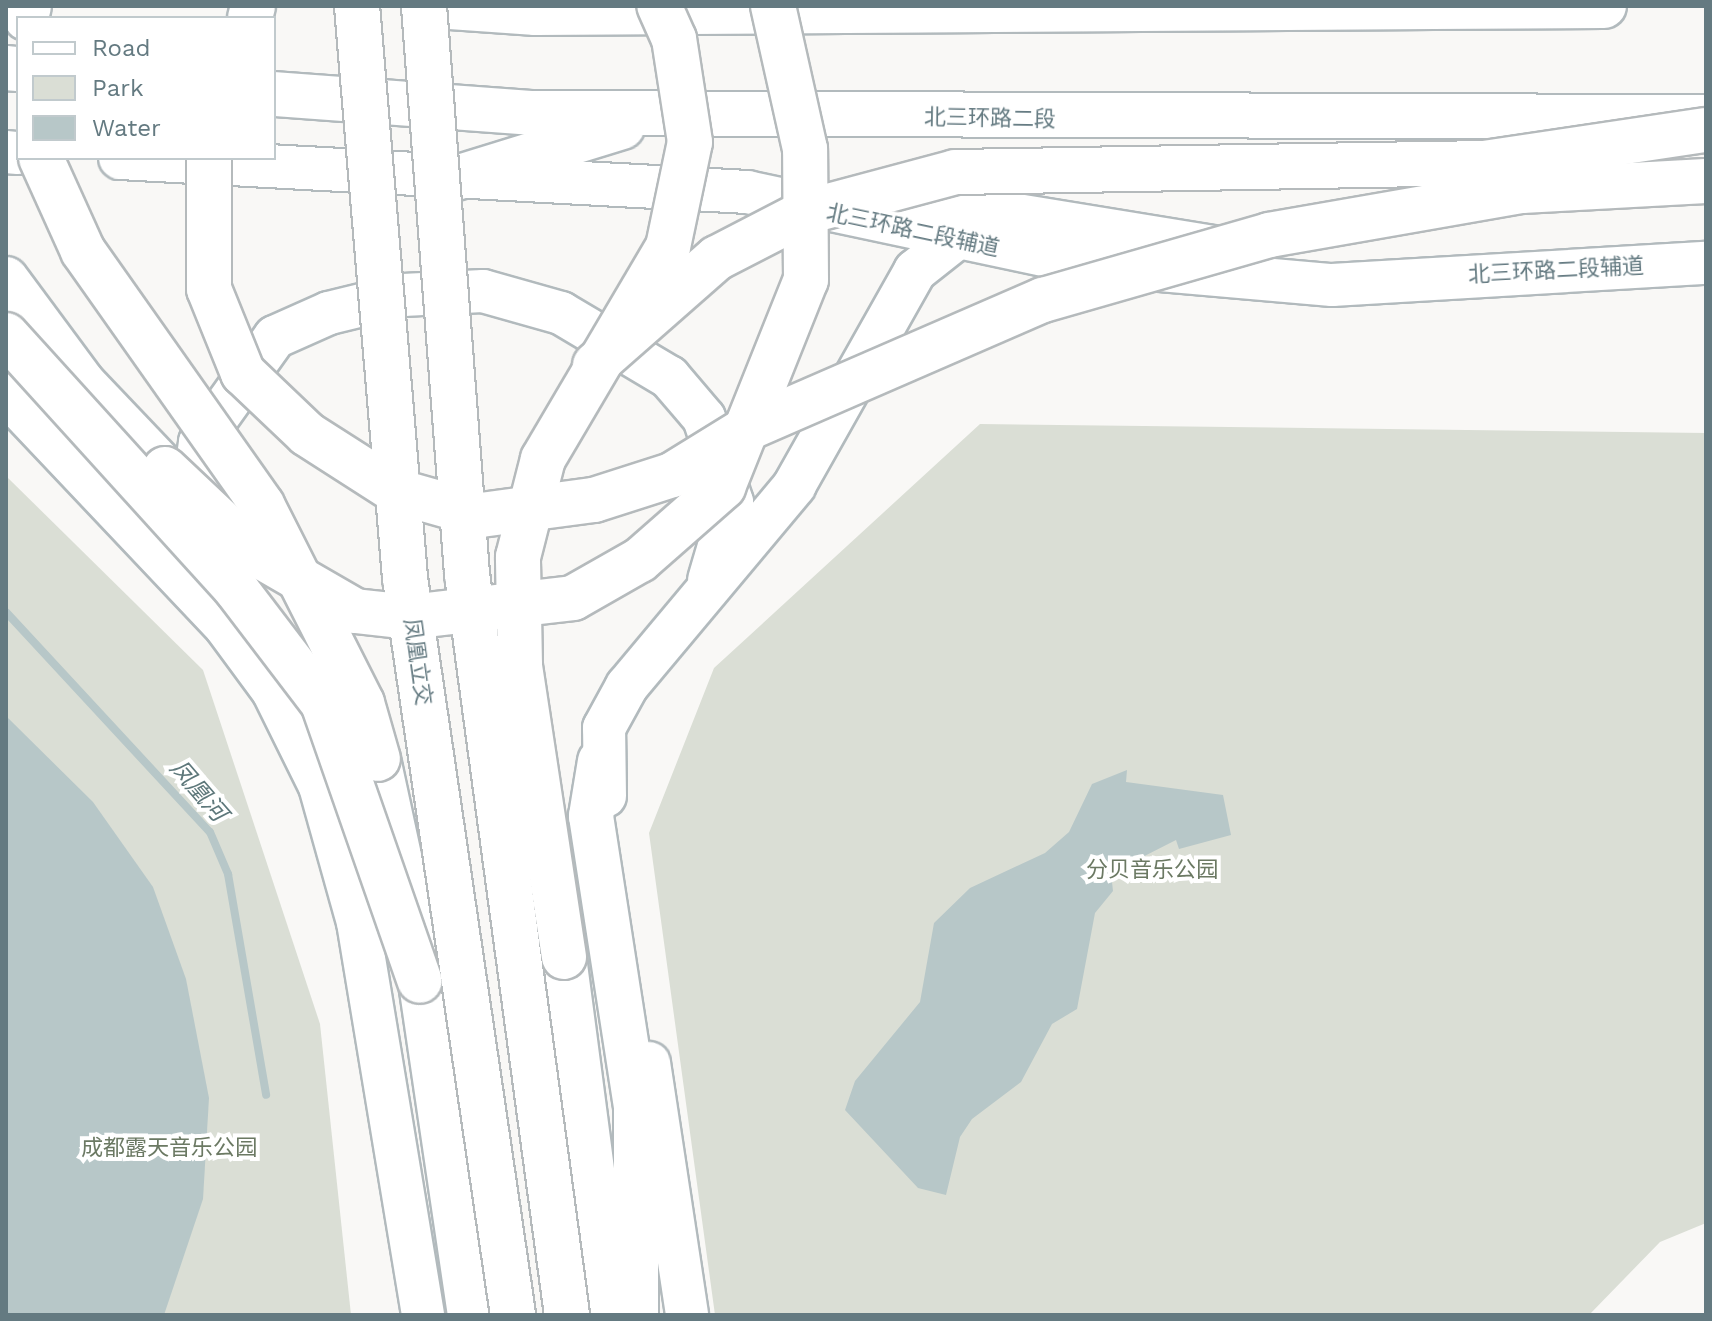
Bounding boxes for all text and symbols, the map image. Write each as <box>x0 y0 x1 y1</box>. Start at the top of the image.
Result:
legend <box>16 16 276 160</box>
text: Road <box>92 34 151 62</box>
text: Park <box>92 74 144 102</box>
street label: 北三环路二段 <box>924 104 1056 132</box>
text: Water <box>92 114 161 142</box>
street label: 北三环路二段辅道 <box>824 199 1002 261</box>
street label: 北三环路二段辅道 <box>1467 252 1645 288</box>
street label: 凤凰立交 <box>399 617 437 707</box>
water label: 凤凰河 <box>164 754 232 828</box>
park label: 分贝音乐公园 <box>1086 857 1218 883</box>
park label: 成都露天音乐公园 <box>81 1135 257 1161</box>

